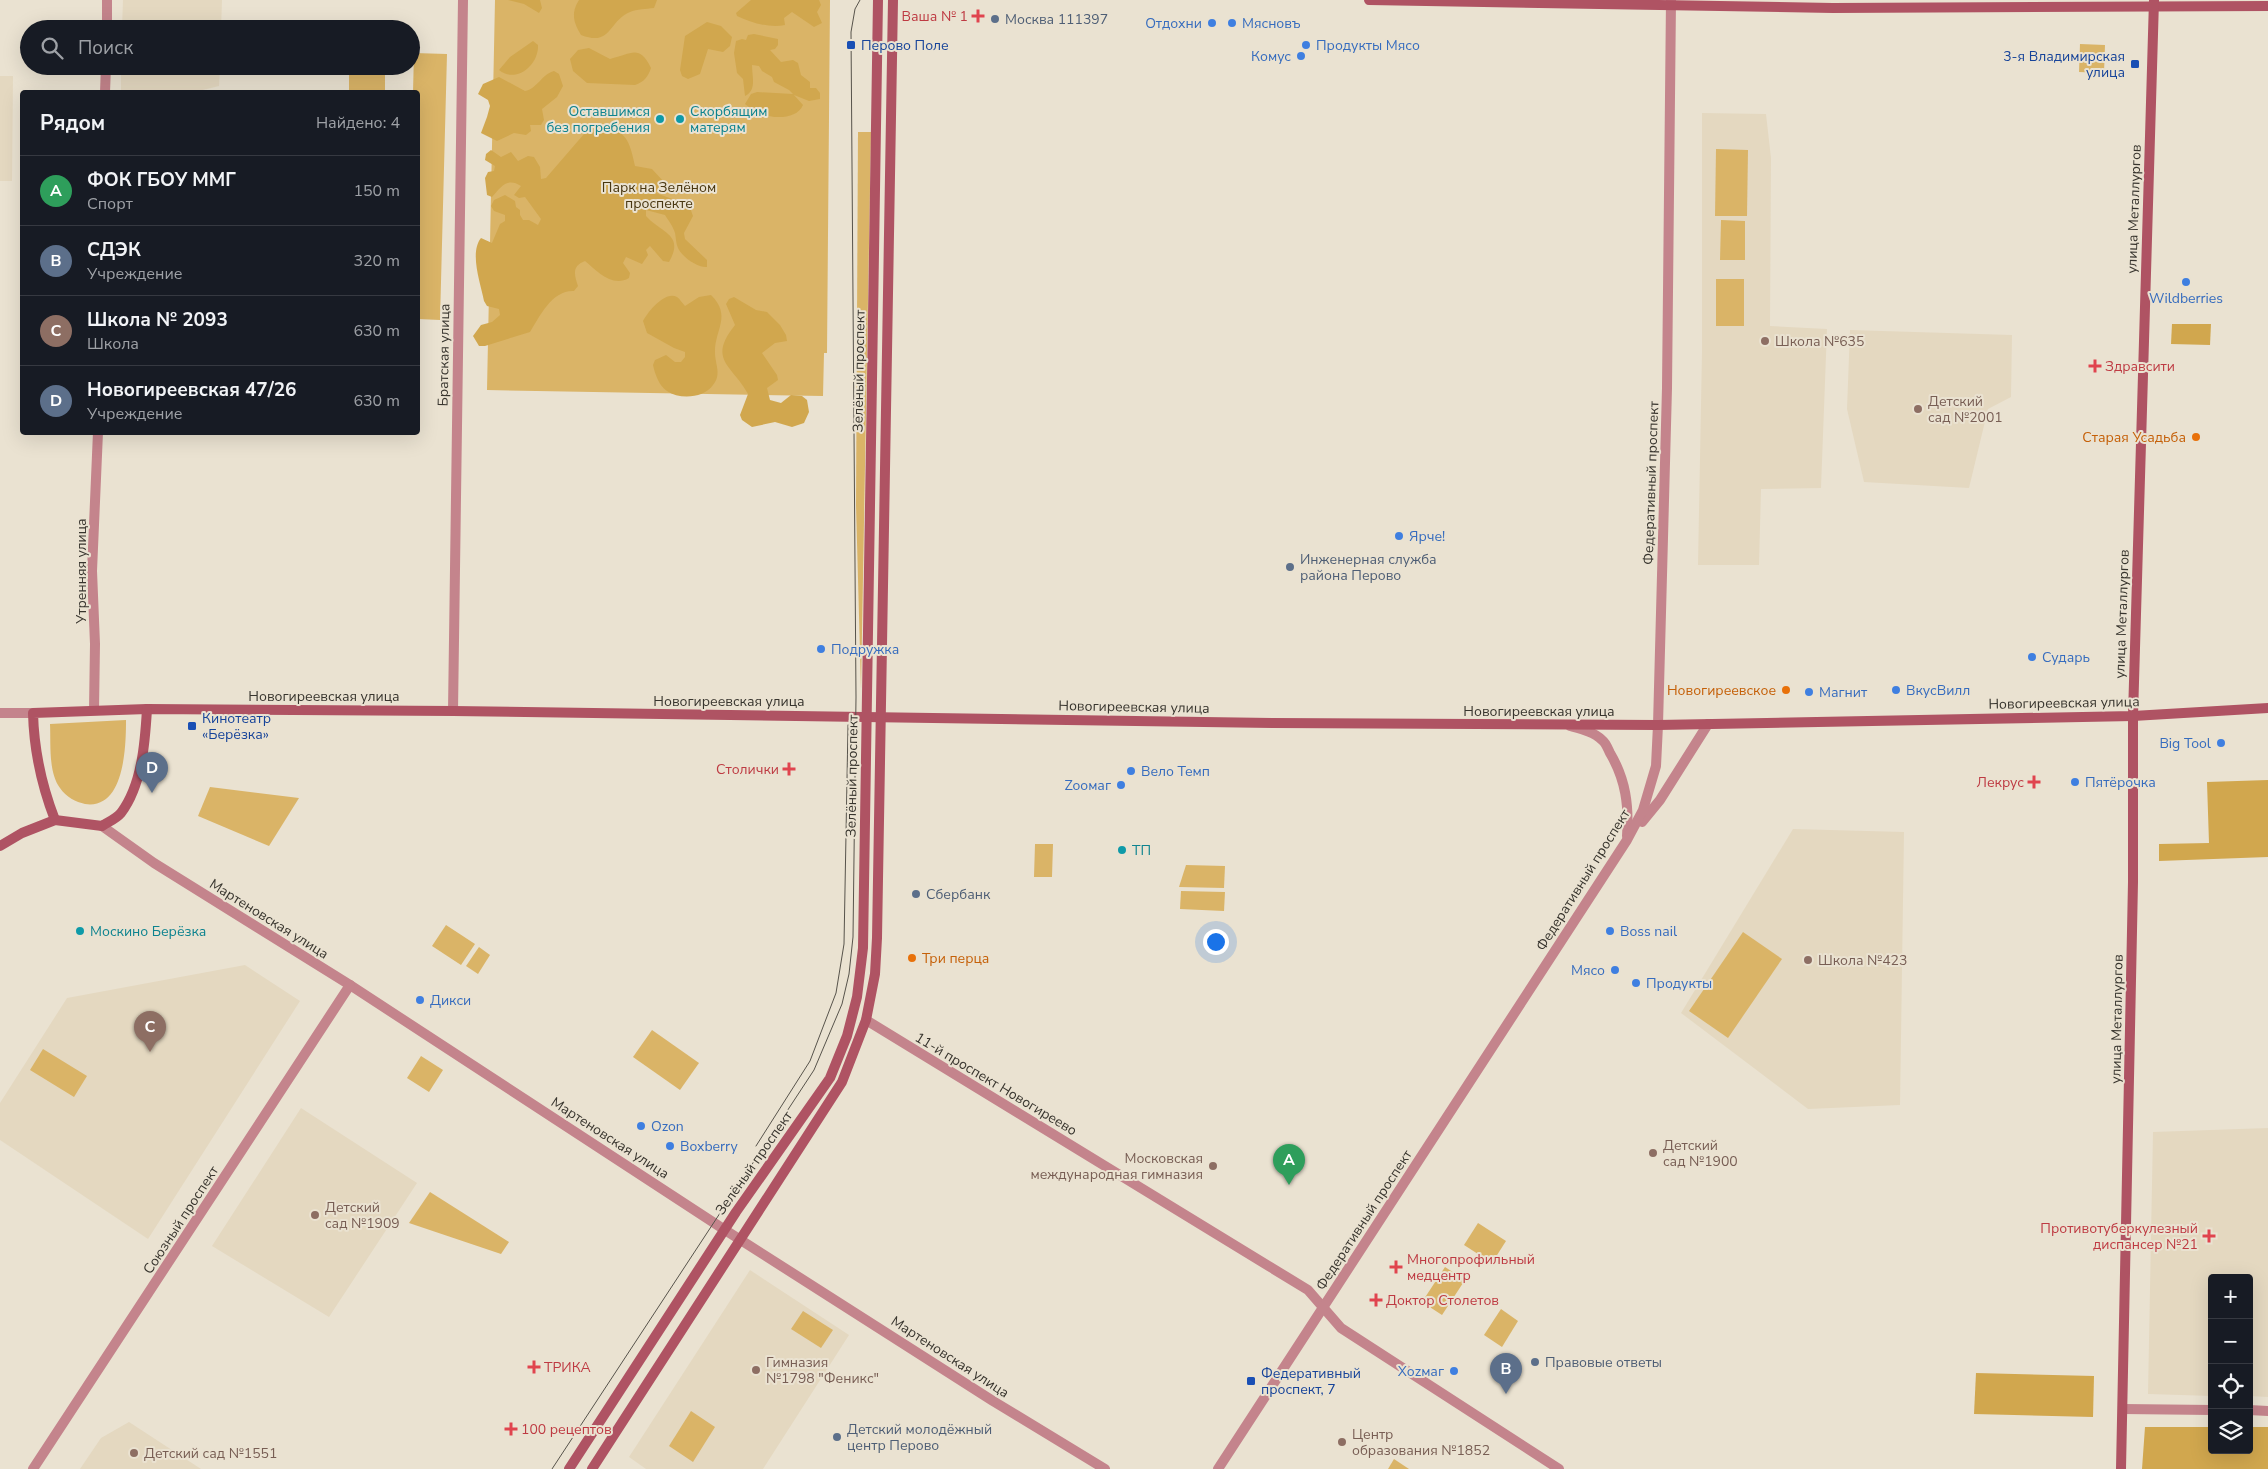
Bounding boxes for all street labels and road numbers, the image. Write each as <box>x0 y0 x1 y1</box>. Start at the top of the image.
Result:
street label: улица Металлургов <box>2122 144 2146 274</box>
street label: Братская улица <box>434 303 454 407</box>
street label: Зелёный проспект <box>848 309 870 433</box>
street label: Федеративный проспект <box>1639 400 1663 565</box>
street label: Утренняя улица <box>72 518 91 625</box>
street label: улица Металлургов <box>2110 549 2134 679</box>
street label: Новогиреевская улица <box>248 687 400 706</box>
street label: Новогиреевская улица <box>653 692 805 711</box>
street label: Новогиреевская улица <box>1988 692 2140 714</box>
street label: Новогиреевская улица <box>1058 696 1210 718</box>
street label: Новогиреевская улица <box>1463 702 1615 721</box>
street label: Зелёный проспект <box>841 714 863 838</box>
street label: Федеративный проспект <box>1532 805 1635 954</box>
street label: Мартеновская улица <box>206 875 332 963</box>
street label: улица Металлургов <box>2106 954 2128 1084</box>
street label: 11-й проспект Новогиреево <box>911 1028 1081 1140</box>
street label: Мартеновская улица <box>547 1093 673 1183</box>
street label: Зелёный проспект <box>711 1107 797 1219</box>
street label: Федеративный проспект <box>1311 1145 1417 1294</box>
street label: Союзный проспект <box>139 1162 224 1278</box>
street label: Мартеновская улица <box>887 1312 1013 1402</box>

